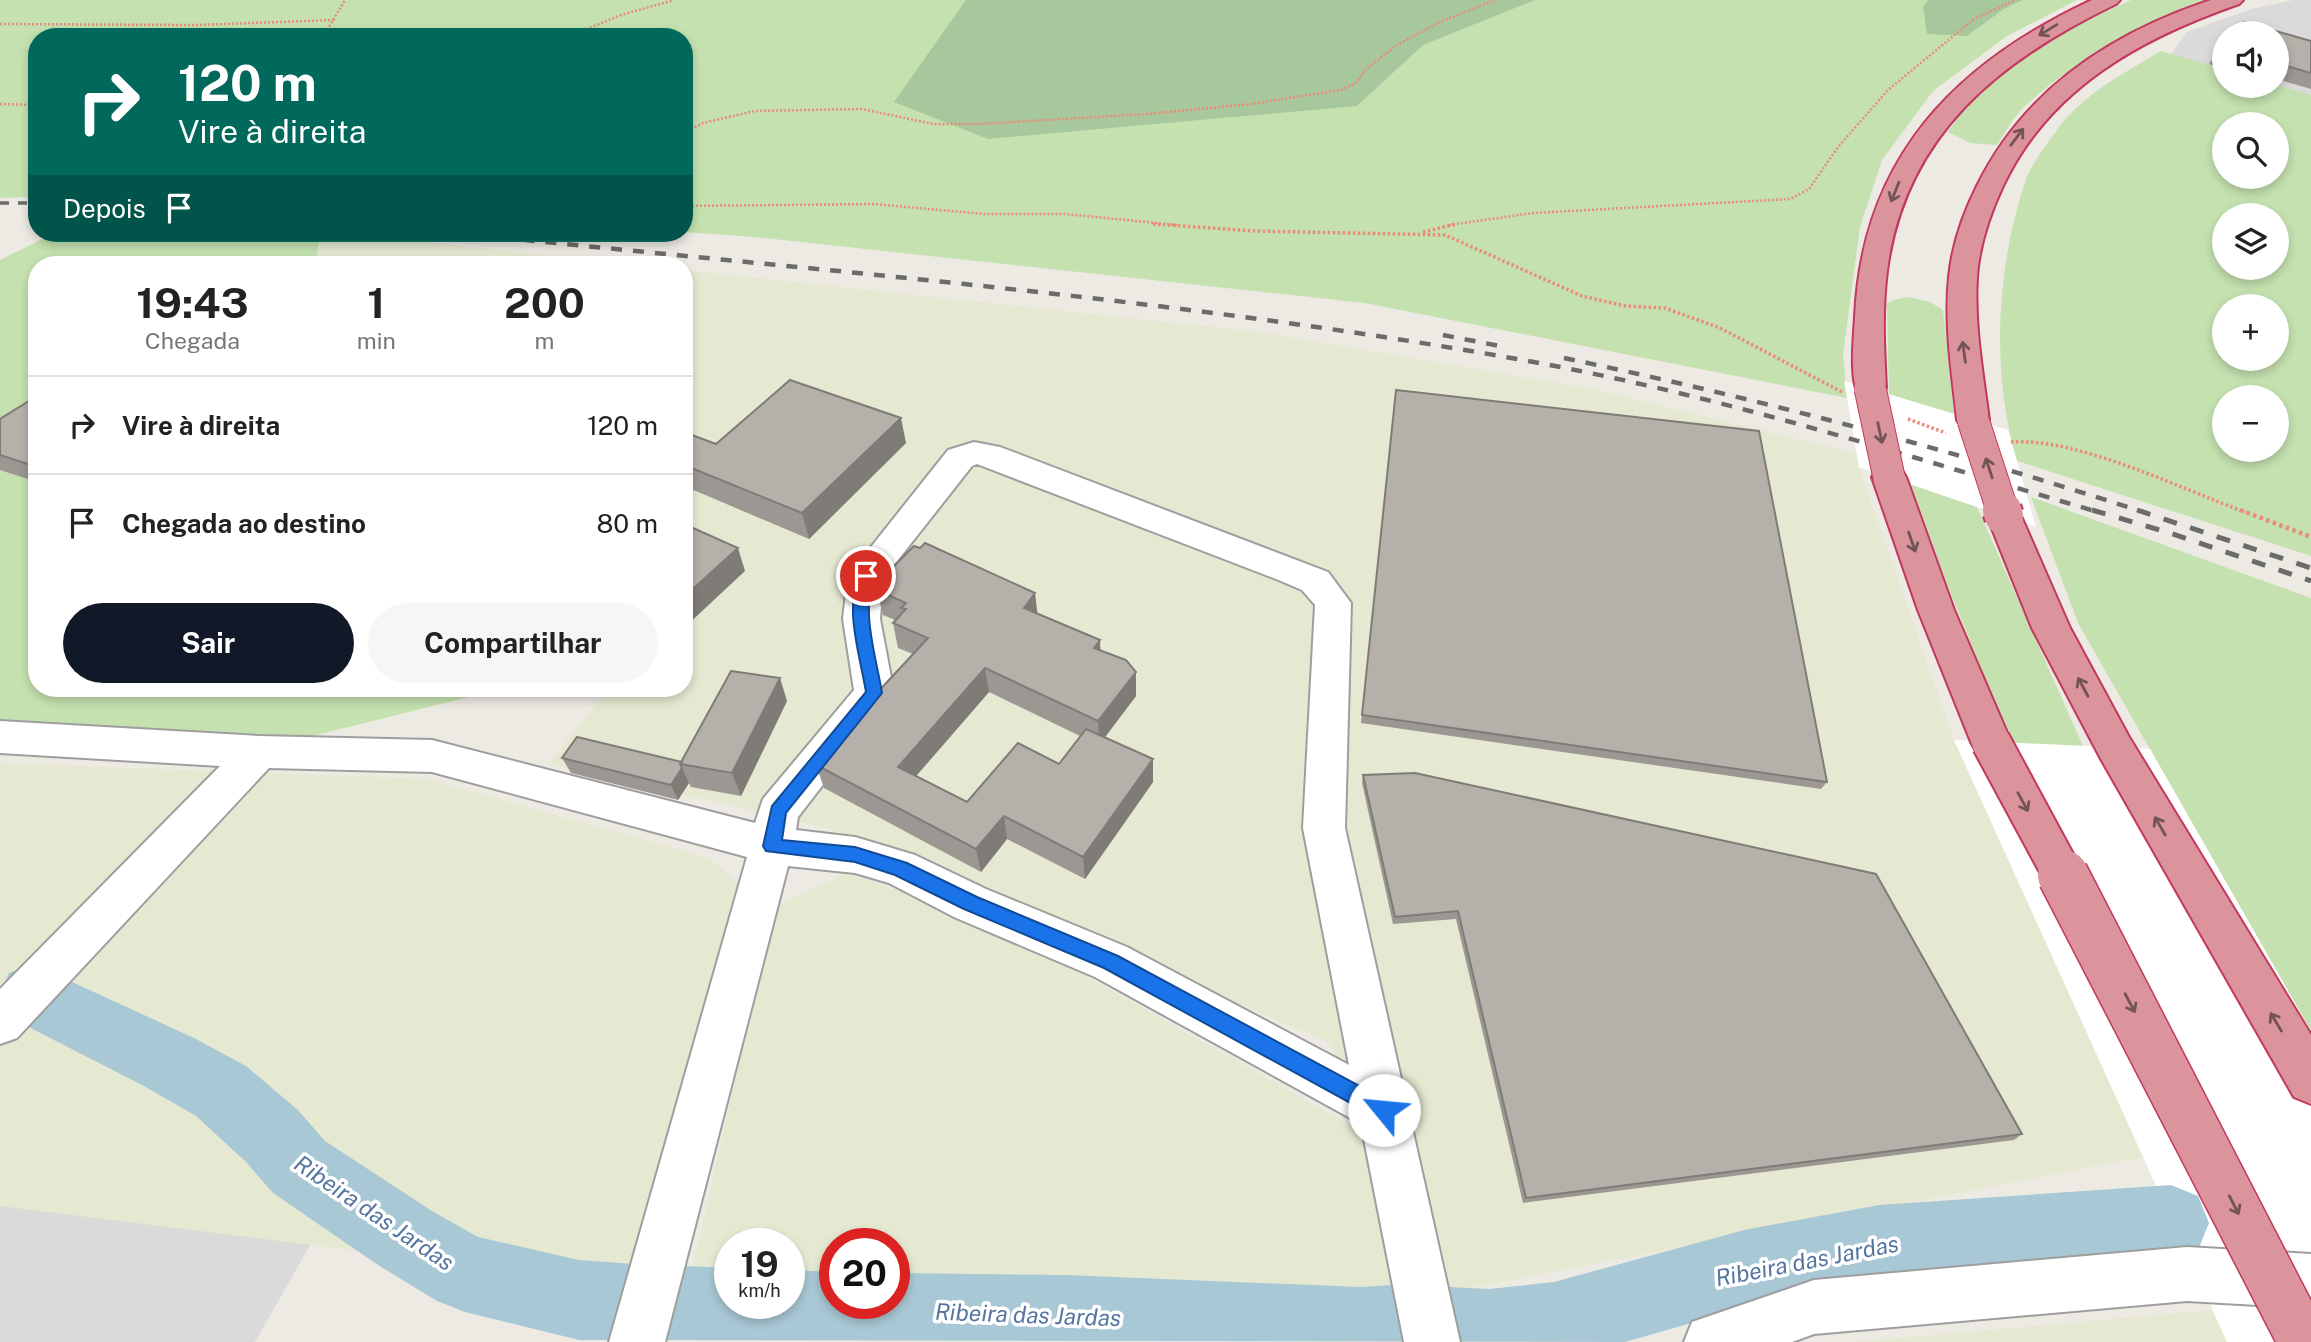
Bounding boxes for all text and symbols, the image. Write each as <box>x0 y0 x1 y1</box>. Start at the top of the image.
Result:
map controls <box>2212 21 2289 462</box>
button: sound <box>2212 21 2289 98</box>
one-way arrow <box>2038 23 2058 37</box>
text: 120 m <box>178 54 317 112</box>
icon: right <box>63 56 154 147</box>
button: search <box>2212 112 2289 189</box>
text: Vire à direita <box>178 113 366 150</box>
one-way arrow <box>2010 128 2025 146</box>
one-way arrow <box>1888 181 1901 202</box>
icon: arrive <box>160 189 198 227</box>
text: Depois <box>63 193 146 224</box>
button: layers <box>2212 203 2289 280</box>
text: 19:43 <box>136 278 249 327</box>
text: 1 <box>367 278 385 327</box>
text: 200 <box>504 278 585 327</box>
button: + <box>2212 294 2289 371</box>
text: Chegada <box>145 327 240 354</box>
text: min <box>357 327 396 354</box>
text: m <box>534 327 554 354</box>
one-way arrow <box>1958 341 1971 364</box>
button: − <box>2212 385 2289 462</box>
icon: right <box>63 406 101 444</box>
text: Vire à direita <box>122 410 280 441</box>
text: 120 m <box>587 410 658 441</box>
one-way arrow <box>1873 421 1887 444</box>
one-way arrow <box>1982 457 1995 479</box>
icon: arrive <box>63 504 101 542</box>
text: Chegada ao destino <box>122 508 366 539</box>
text: 80 m <box>597 508 658 539</box>
one-way arrow <box>1907 530 1919 552</box>
pin <box>836 546 896 606</box>
icon: arrive <box>847 557 885 595</box>
button: Sair <box>63 603 354 683</box>
button: Compartilhar <box>368 603 658 683</box>
one-way arrow <box>2075 677 2089 698</box>
one-way arrow <box>2017 791 2031 811</box>
one-way arrow <box>2153 816 2166 837</box>
one-way arrow <box>2123 992 2137 1012</box>
one-way arrow <box>2268 1012 2282 1032</box>
position arrow <box>1347 1073 1421 1147</box>
water label: Ribeira das Jardas <box>290 1149 459 1276</box>
one-way arrow <box>2228 1194 2242 1215</box>
speed limit sign: 20 <box>819 1228 910 1319</box>
water label: Ribeira das Jardas <box>1713 1229 1901 1292</box>
text: 19 <box>740 1244 779 1285</box>
text: km/h <box>738 1280 781 1301</box>
water label: Ribeira das Jardas <box>935 1298 1122 1331</box>

